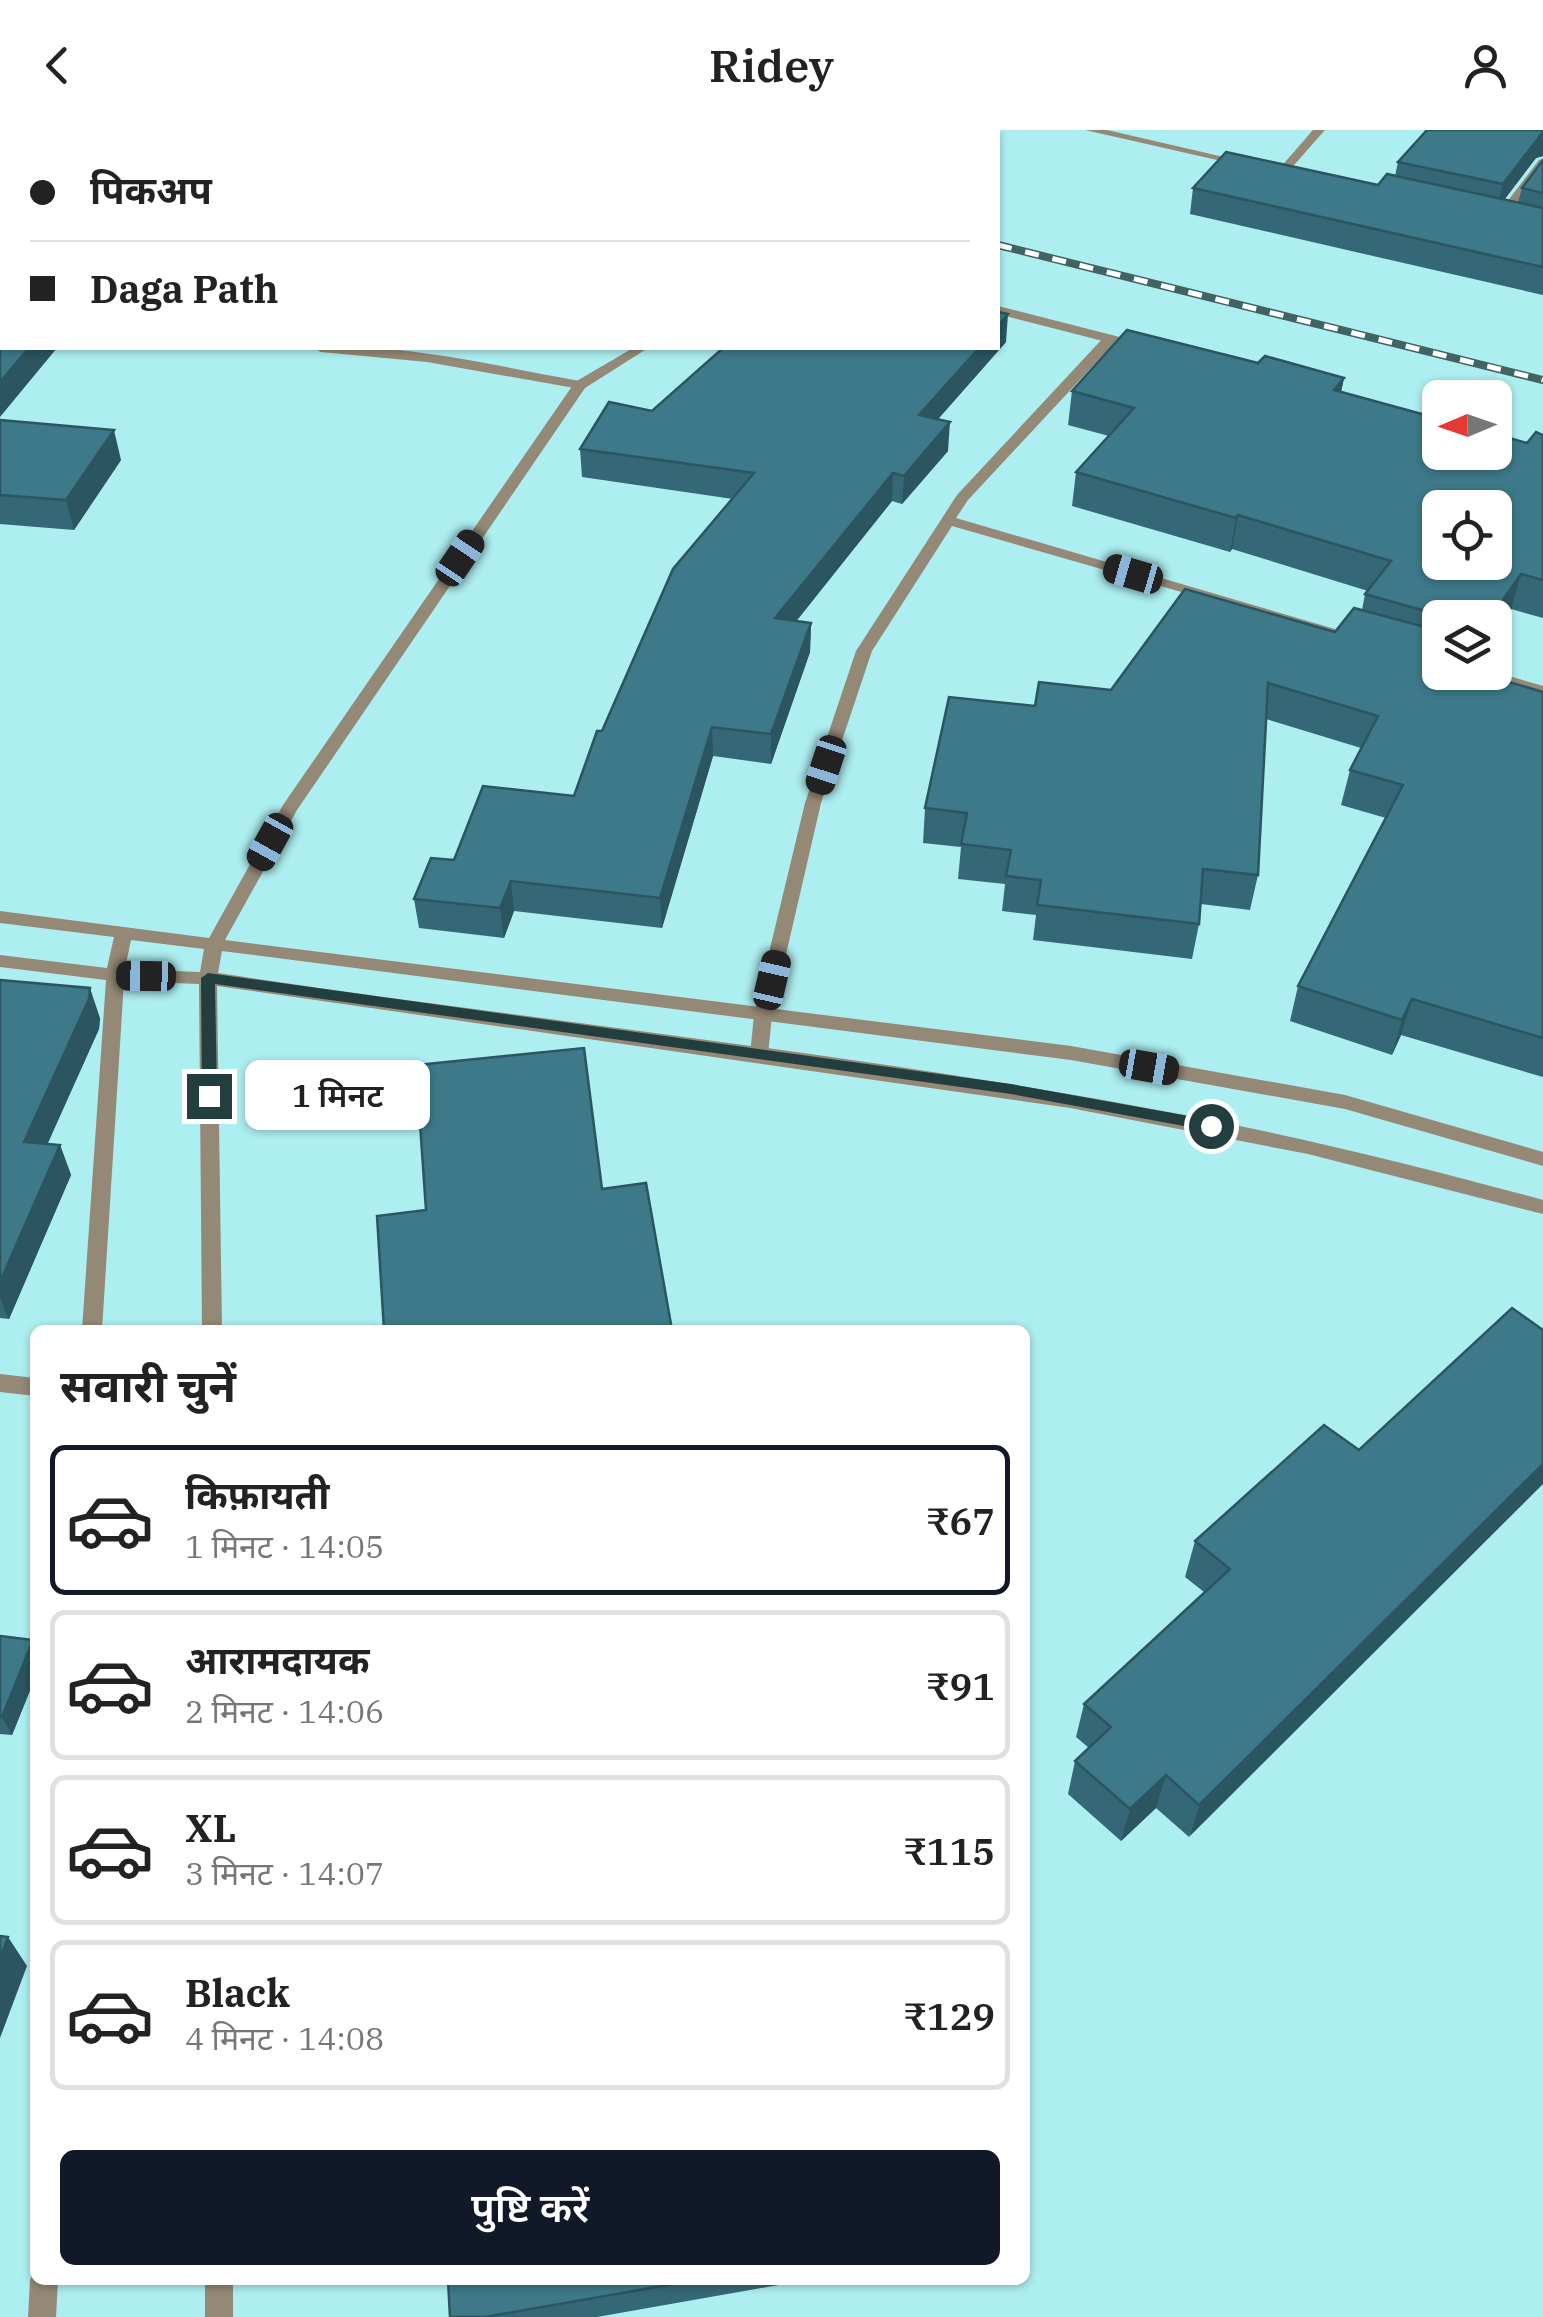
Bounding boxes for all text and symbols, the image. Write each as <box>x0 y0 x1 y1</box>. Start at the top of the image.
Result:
text: Ridey <box>709 36 834 94</box>
icon: back <box>30 38 85 93</box>
icon: person <box>1458 38 1513 93</box>
text: पिकअप <box>90 165 212 214</box>
text: Daga Path <box>90 264 278 313</box>
north arrow <box>1422 380 1512 470</box>
map controls <box>1422 380 1512 690</box>
button: locate <box>1422 490 1512 580</box>
car <box>431 525 489 591</box>
car <box>1100 551 1166 597</box>
button: layers <box>1422 600 1512 690</box>
car <box>802 732 850 798</box>
car <box>242 808 298 876</box>
car <box>751 947 793 1013</box>
car <box>116 960 176 992</box>
car <box>1117 1047 1181 1087</box>
callout: 1 मिनट <box>244 1061 429 1131</box>
route end <box>187 1074 232 1119</box>
text: 1 मिनट <box>292 1074 383 1116</box>
route start <box>1189 1104 1234 1149</box>
text: सवारी चुनें <box>60 1356 236 1414</box>
text: किफ़ायती <box>185 1470 329 1519</box>
icon: car <box>65 1475 155 1565</box>
text: ₹67 <box>925 1496 995 1545</box>
text: 1 मिनट · 14:05 <box>185 1525 384 1567</box>
text: आरामदायक <box>185 1635 369 1684</box>
icon: car <box>65 1640 155 1730</box>
text: ₹91 <box>925 1661 995 1710</box>
text: 2 मिनट · 14:06 <box>185 1690 384 1732</box>
text: XL <box>185 1803 236 1852</box>
icon: car <box>65 1805 155 1895</box>
text: ₹115 <box>903 1826 995 1875</box>
text: 3 मिनट · 14:07 <box>185 1852 384 1894</box>
text: Black <box>185 1968 290 2017</box>
icon: car <box>65 1970 155 2060</box>
text: ₹129 <box>903 1991 995 2040</box>
text: 4 मिनट · 14:08 <box>185 2017 384 2059</box>
button: पुष्टि करें <box>60 2150 1000 2265</box>

